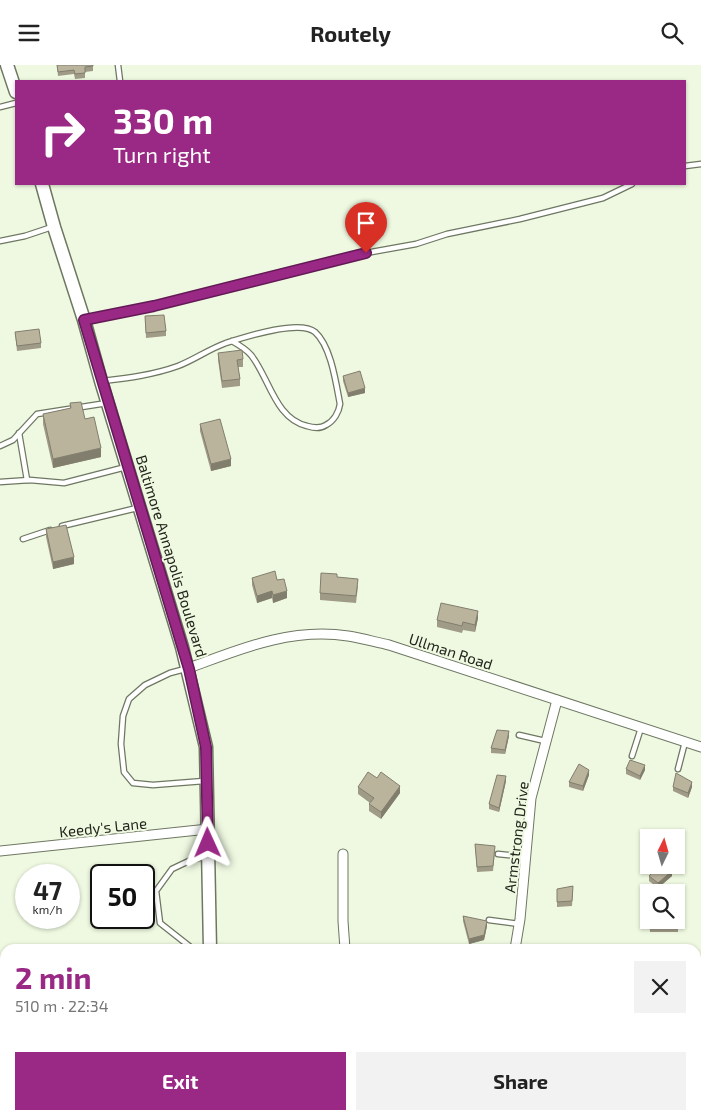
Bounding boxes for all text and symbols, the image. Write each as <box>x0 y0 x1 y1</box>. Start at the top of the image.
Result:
icon: menu <box>15 19 43 47</box>
icon: search <box>658 19 686 47</box>
text: Routely <box>310 20 391 46</box>
text: 330 m <box>113 99 213 141</box>
icon: right <box>30 100 95 165</box>
text: Turn right <box>113 141 211 167</box>
pin <box>345 202 387 253</box>
icon: arrive <box>352 209 380 237</box>
street label: Baltimore Annapolis Boulevard <box>133 453 211 659</box>
street label: Ullman Road <box>407 629 495 673</box>
street label: Armstrong Drive <box>500 780 532 894</box>
street label: Keedy's Lane <box>58 813 148 841</box>
position arrow <box>181 816 233 868</box>
north arrow <box>640 829 685 874</box>
map controls <box>640 829 685 929</box>
speed limit sign: 50 <box>90 864 155 929</box>
text: 47 <box>33 875 62 905</box>
button: search <box>640 884 685 929</box>
text: km/h <box>33 902 62 916</box>
text: 2 min <box>15 959 92 995</box>
button: close <box>634 961 686 1013</box>
text: 510 m · 22:34 <box>15 996 109 1015</box>
button: Exit <box>15 1052 346 1110</box>
button: Share <box>356 1052 686 1110</box>

